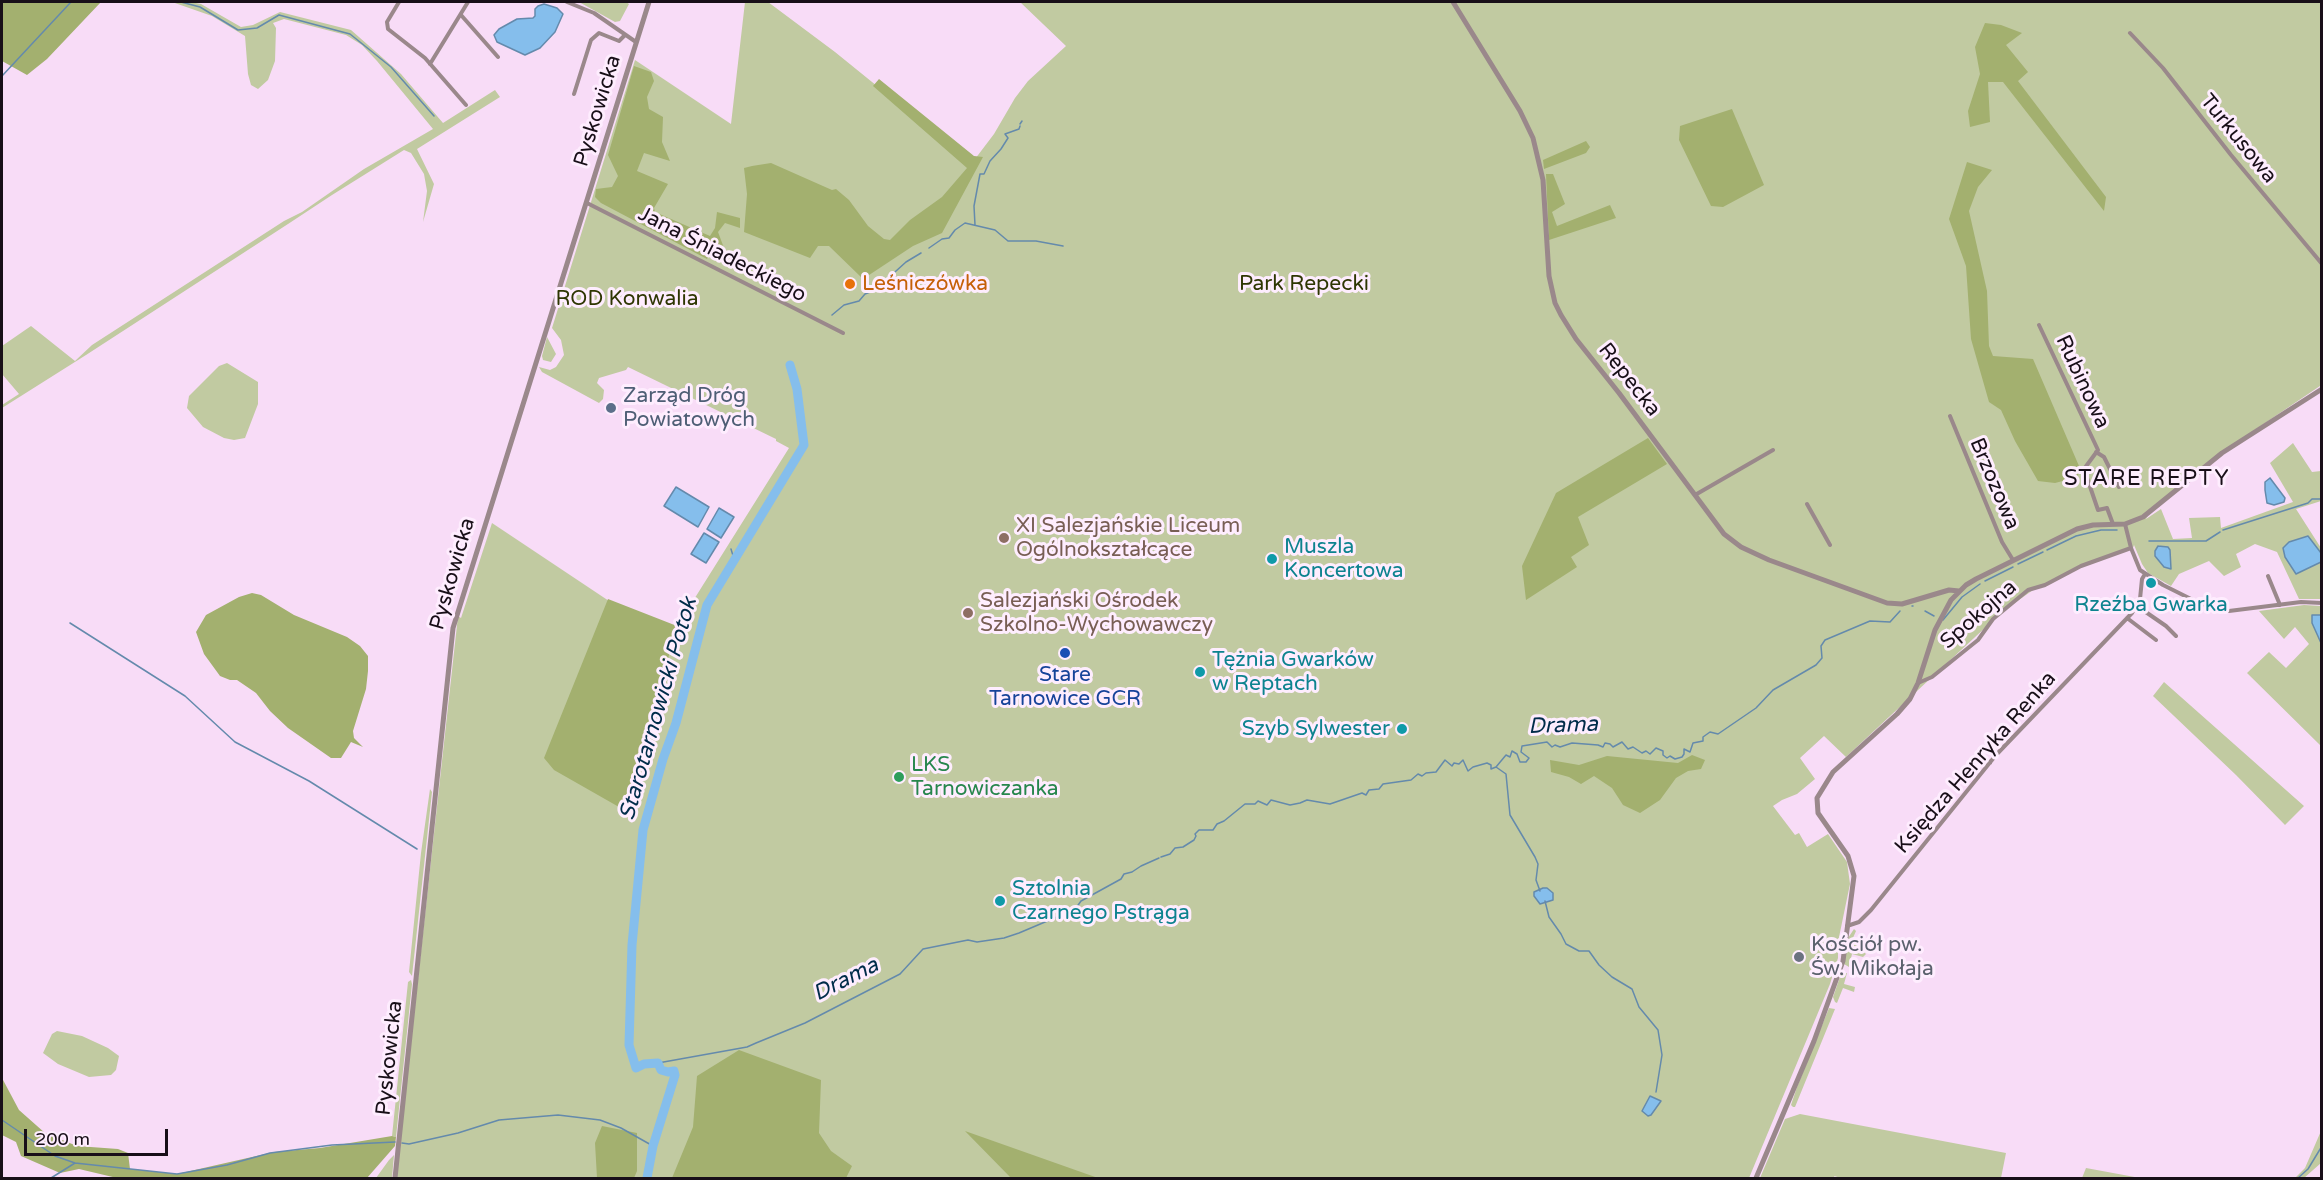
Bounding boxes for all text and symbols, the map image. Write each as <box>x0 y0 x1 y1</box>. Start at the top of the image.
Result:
street label: Pyskowicka <box>569 52 627 170</box>
street label: Turkusowa <box>2194 89 2282 189</box>
street label: Jana Śniadeckiego <box>634 202 810 308</box>
place label: Leśniczówka <box>862 271 988 297</box>
park label: Park Repecki <box>1239 271 1369 297</box>
marker: Leśniczówka <box>843 277 857 291</box>
park label: ROD Konwalia <box>555 286 699 312</box>
street label: Rubinowa <box>2049 331 2115 433</box>
street label: Repecka <box>1593 338 1665 422</box>
place label: Zarząd Dróg Powiatowych <box>623 383 755 433</box>
marker: Zarząd Dróg Powiatowych <box>604 401 618 415</box>
street label: Brzozowa <box>1963 434 2025 534</box>
district label: STARE REPTY <box>2064 466 2230 492</box>
place label: XI Salezjańskie Liceum Ogólnokształcące <box>1016 513 1240 563</box>
street label: Pyskowicka <box>425 515 481 633</box>
marker: XI Salezjańskie Liceum Ogólnokształcące <box>997 531 1011 545</box>
place label: Muszla Koncertowa <box>1284 534 1403 584</box>
marker: Muszla Koncertowa <box>1265 552 1279 566</box>
street label: Spokojna <box>1936 575 2022 655</box>
marker: Rzeźba Gwarka <box>2144 576 2158 590</box>
place label: Salezjański Ośrodek Szkolno-Wychowawczy <box>980 588 1213 638</box>
place label: Rzeźba Gwarka <box>2074 592 2228 618</box>
water label: Starotarnowicki Potok <box>615 595 703 823</box>
marker: Salezjański Ośrodek Szkolno-Wychowawczy <box>961 606 975 620</box>
marker: Stare Tarnowice GCR <box>1058 646 1072 660</box>
place label: Tężnia Gwarków w Reptach <box>1212 647 1374 697</box>
place label: Stare Tarnowice GCR <box>989 662 1141 712</box>
marker: Tężnia Gwarków w Reptach <box>1193 665 1207 679</box>
street label: Księdza Henryka Renka <box>1890 667 2062 859</box>
water label: Drama <box>1528 712 1598 740</box>
place label: Szyb Sylwester <box>1242 716 1390 742</box>
marker: Szyb Sylwester <box>1395 722 1409 736</box>
place label: LKS Tarnowiczanka <box>911 752 1059 802</box>
marker: LKS Tarnowiczanka <box>892 770 906 784</box>
place label: Sztolnia Czarnego Pstrąga <box>1012 876 1190 926</box>
marker: Sztolnia Czarnego Pstrąga <box>993 894 1007 908</box>
place label: Kościół pw. Św. Mikołaja <box>1811 932 1934 982</box>
marker: Kościół pw. Św. Mikołaja <box>1792 950 1806 964</box>
water label: Drama <box>809 952 883 1008</box>
street label: Pyskowicka <box>371 999 409 1117</box>
scale bar <box>27 1117 171 1155</box>
text: 200 m <box>35 1128 90 1150</box>

